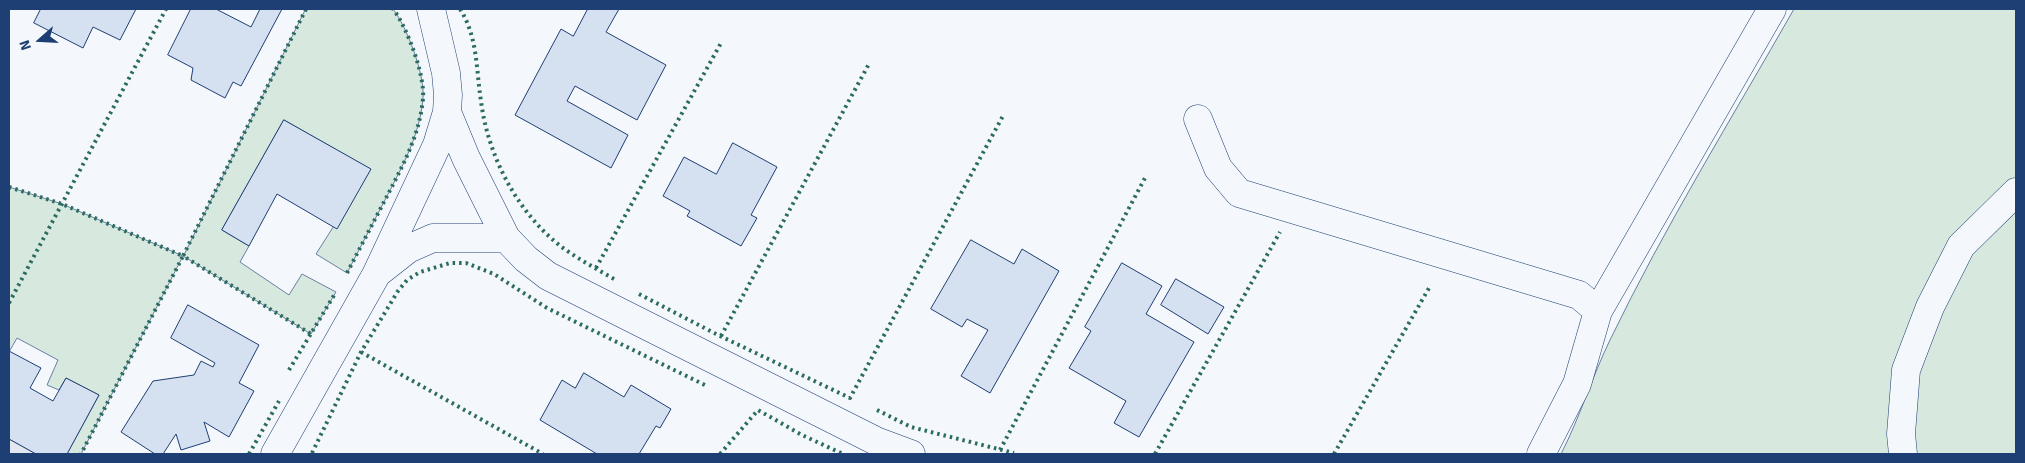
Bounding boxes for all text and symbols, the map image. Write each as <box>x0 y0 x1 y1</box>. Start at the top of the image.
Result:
north arrow <box>15 15 65 65</box>
text: N <box>16 38 35 52</box>

